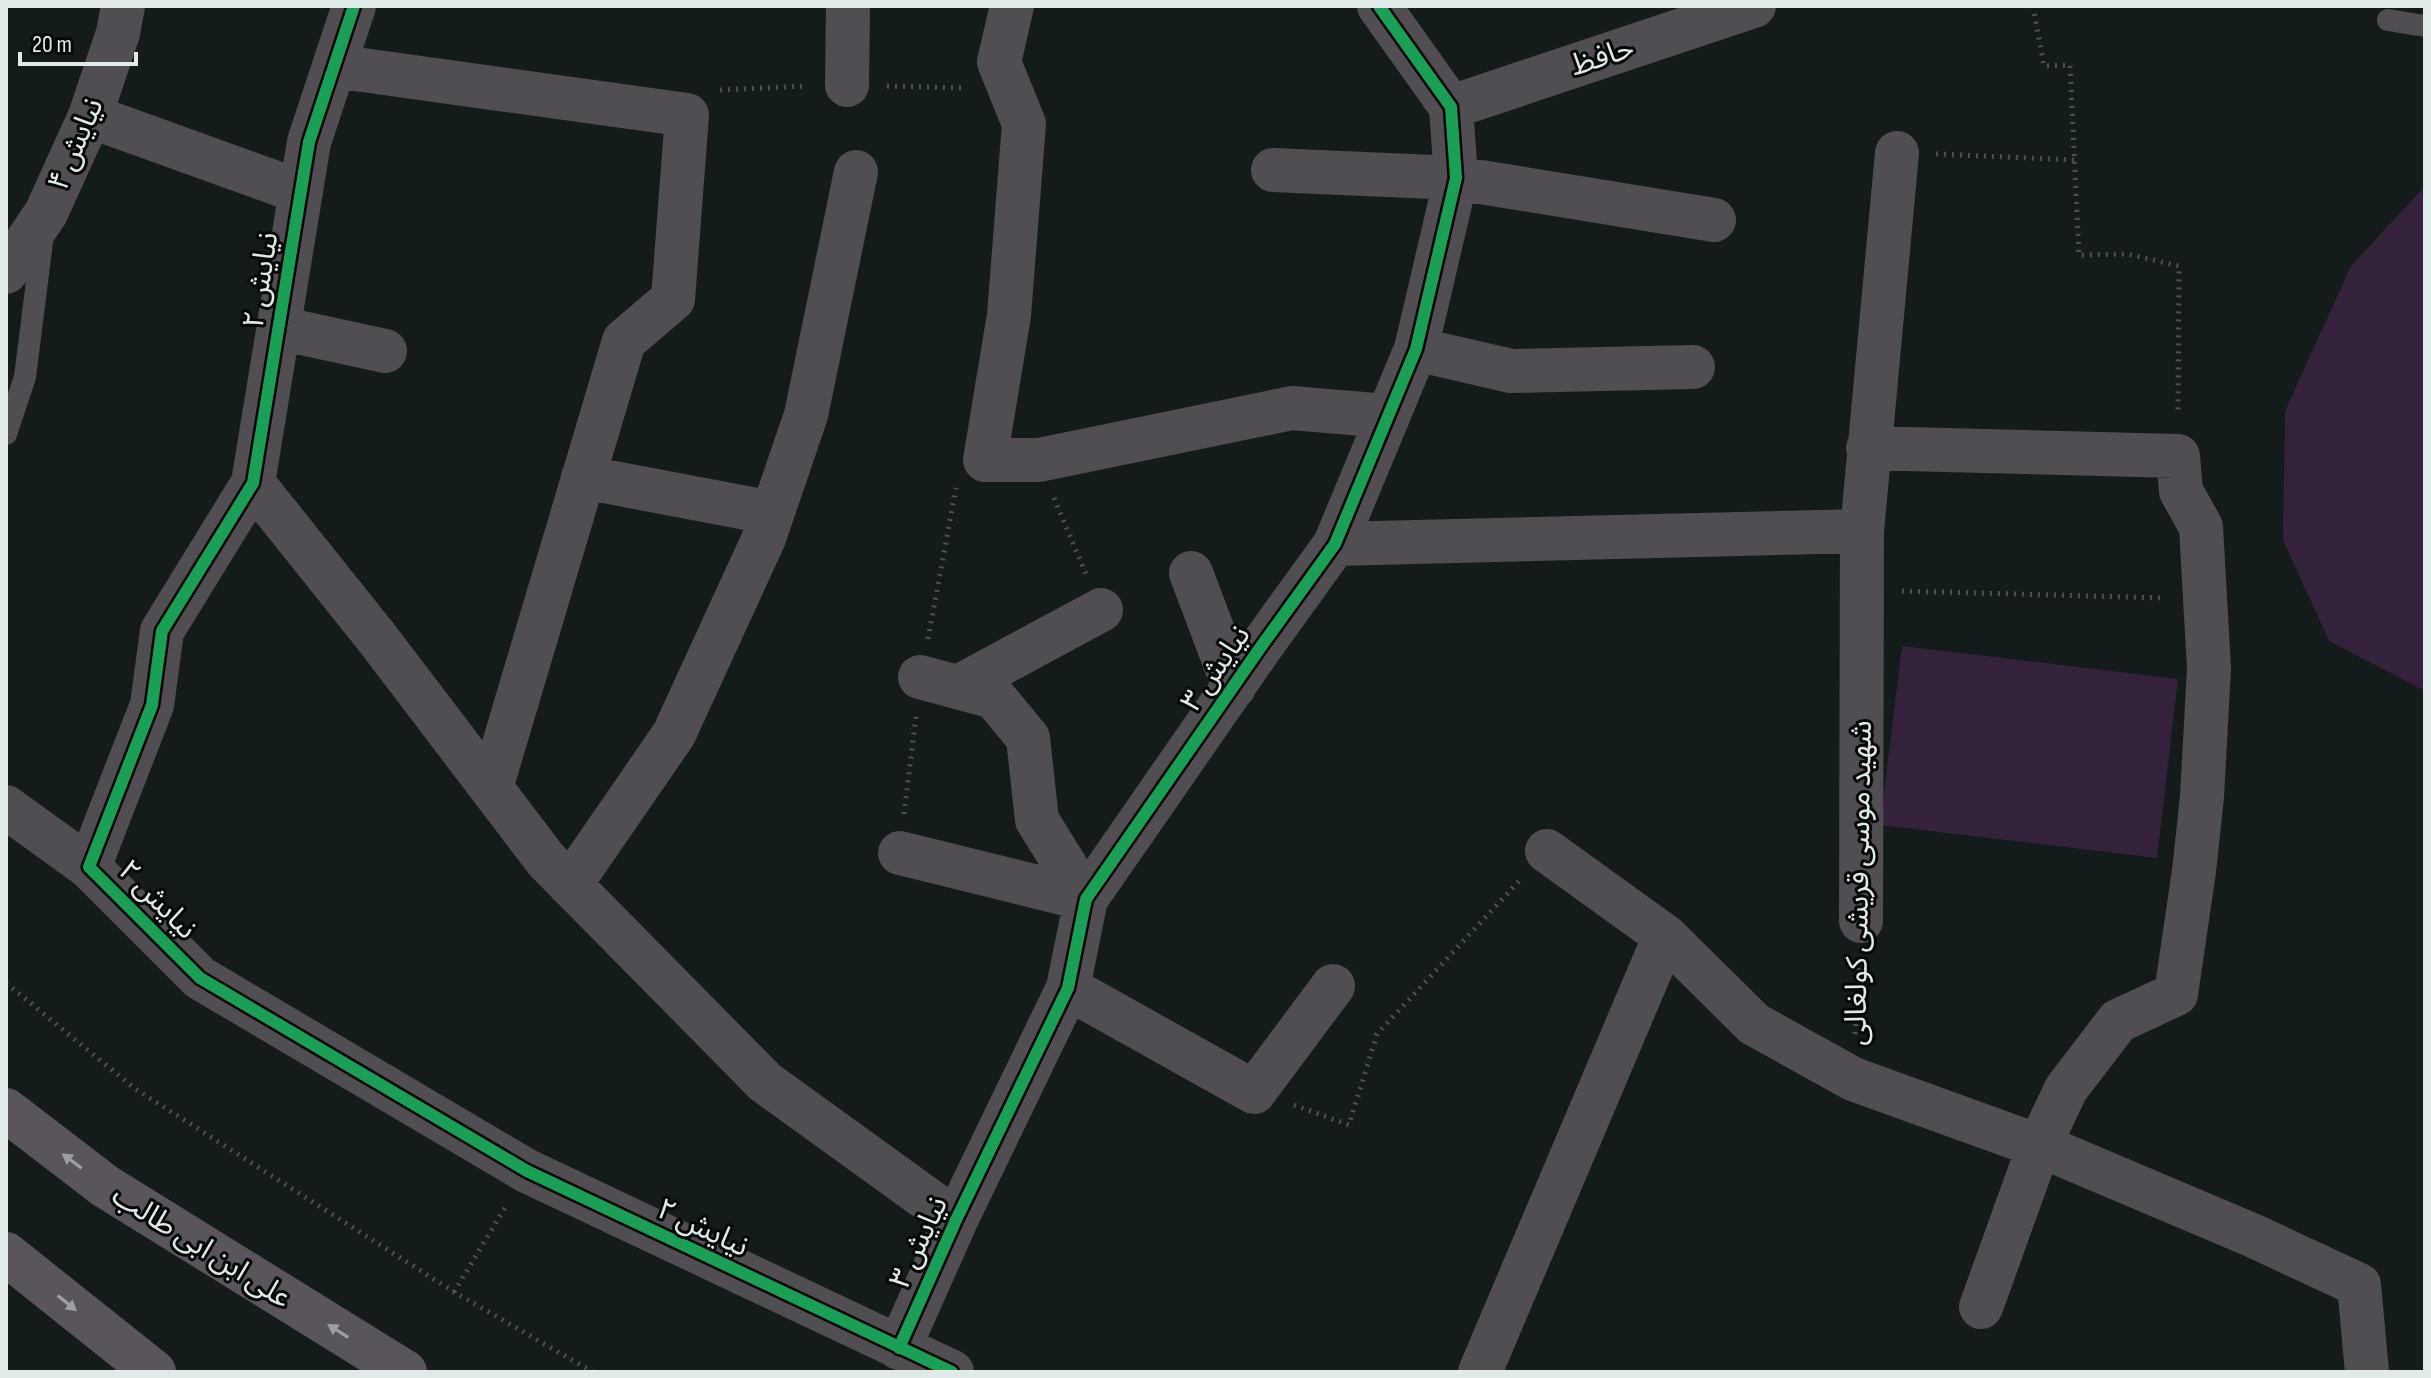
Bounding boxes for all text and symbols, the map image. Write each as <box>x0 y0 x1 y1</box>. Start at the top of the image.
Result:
scale bar <box>20 16 136 66</box>
text: 20 m <box>32 30 72 59</box>
street label: حافظ <box>1566 30 1639 84</box>
street label: نیایش ۴ <box>40 93 111 196</box>
street label: نیایش ۲ <box>236 229 286 331</box>
street label: نیایش ۳ <box>1173 619 1258 719</box>
street label: شهید موسی قریشی کولغالی <box>1838 720 1880 1046</box>
street label: نیایش ۲ <box>110 853 204 947</box>
one-way arrow <box>62 1153 82 1169</box>
street label: علی ابن ابی طالب <box>105 1177 298 1316</box>
street label: نیایش ۲ <box>651 1191 754 1265</box>
street label: نیایش ۳ <box>882 1191 956 1294</box>
one-way arrow <box>57 1294 77 1310</box>
one-way arrow <box>328 1323 349 1338</box>

